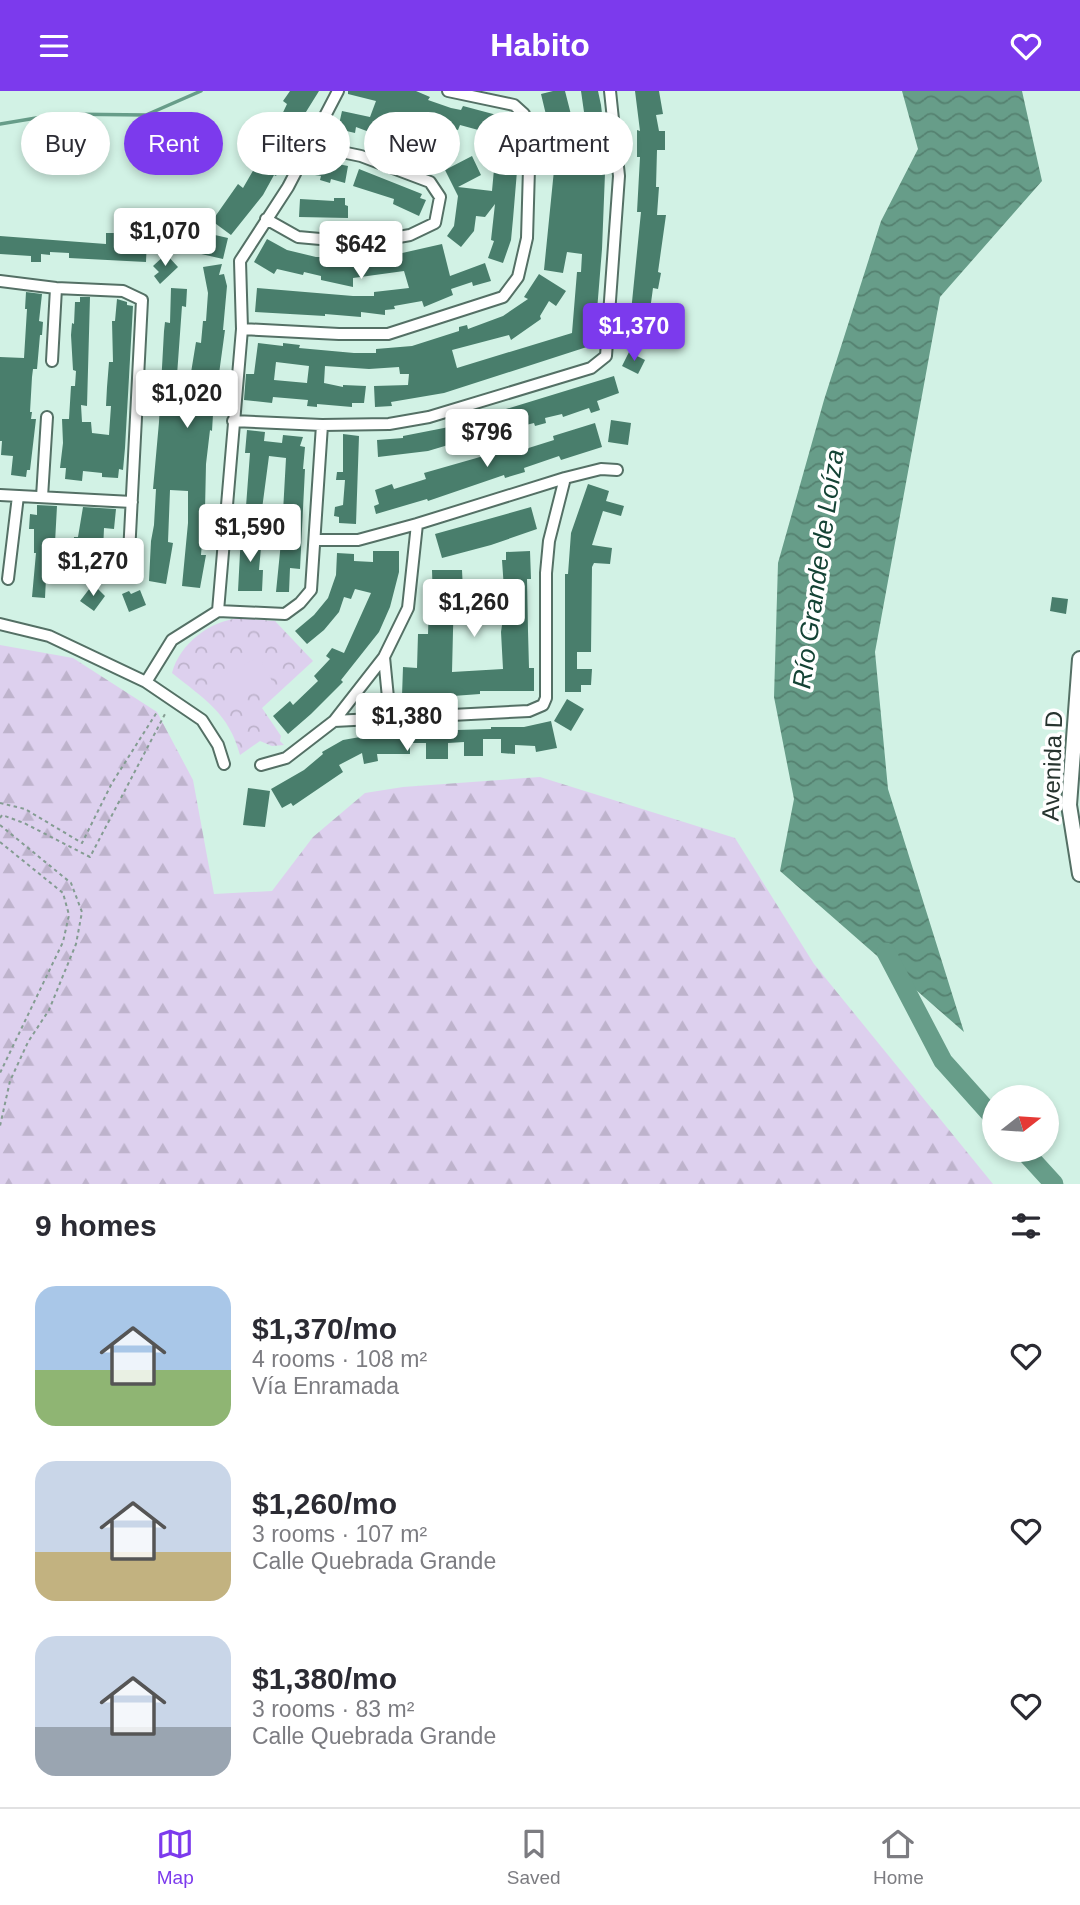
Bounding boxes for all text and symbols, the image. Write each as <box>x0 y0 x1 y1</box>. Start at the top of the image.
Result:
icon: menu <box>35 27 73 65</box>
text: Habito <box>490 27 590 63</box>
icon: heart <box>1007 27 1045 65</box>
chip: Buy <box>21 112 110 175</box>
chip: Rent <box>124 112 223 175</box>
chip: Filters <box>237 112 350 175</box>
chip: New <box>364 112 460 175</box>
chip: Apartment <box>474 112 633 175</box>
pin: $1,070 <box>108 209 222 268</box>
text: $1,070 <box>130 218 200 244</box>
pin: $642 <box>320 221 402 281</box>
text: $642 <box>335 231 387 257</box>
pin: $1,370 <box>577 303 691 363</box>
text: $1,370 <box>599 313 669 339</box>
pin: $1,020 <box>130 371 244 430</box>
text: $1,020 <box>152 380 222 406</box>
pin: $796 <box>446 409 528 469</box>
text: $796 <box>461 419 513 445</box>
water label: Río Grande de Loíza <box>786 447 850 691</box>
pin: $1,590 <box>193 505 307 564</box>
text: $1,590 <box>215 514 285 540</box>
pin: $1,270 <box>36 539 150 598</box>
text: $1,270 <box>58 548 128 574</box>
pin: $1,260 <box>417 580 531 639</box>
text: $1,260 <box>439 589 509 615</box>
pin: $1,380 <box>350 693 464 753</box>
text: $1,380 <box>372 703 442 729</box>
street label: Avenida D <box>1037 710 1067 822</box>
north arrow <box>982 1085 1059 1162</box>
map controls <box>982 1085 1059 1162</box>
icon: filters <box>1007 1207 1045 1245</box>
text: 9 homes <box>35 1209 157 1242</box>
text: $1,370/mo <box>252 1312 397 1345</box>
icon: home <box>91 1314 175 1398</box>
icon: heart <box>1007 1337 1045 1375</box>
text: 4 rooms · 108 m² <box>252 1346 427 1372</box>
text: Vía Enramada <box>252 1373 399 1399</box>
text: $1,260/mo <box>252 1487 397 1520</box>
icon: home <box>91 1489 175 1573</box>
icon: heart <box>1007 1512 1045 1550</box>
text: 3 rooms · 107 m² <box>252 1521 427 1547</box>
text: Calle Quebrada Grande <box>252 1548 496 1574</box>
text: $1,380/mo <box>252 1662 397 1695</box>
icon: home <box>91 1664 175 1748</box>
icon: heart <box>1007 1687 1045 1725</box>
text: 3 rooms · 83 m² <box>252 1696 414 1722</box>
text: Calle Quebrada Grande <box>252 1723 496 1749</box>
tab: Map <box>156 1825 194 1889</box>
tab: Saved <box>507 1825 561 1889</box>
tab: Home <box>873 1825 924 1889</box>

